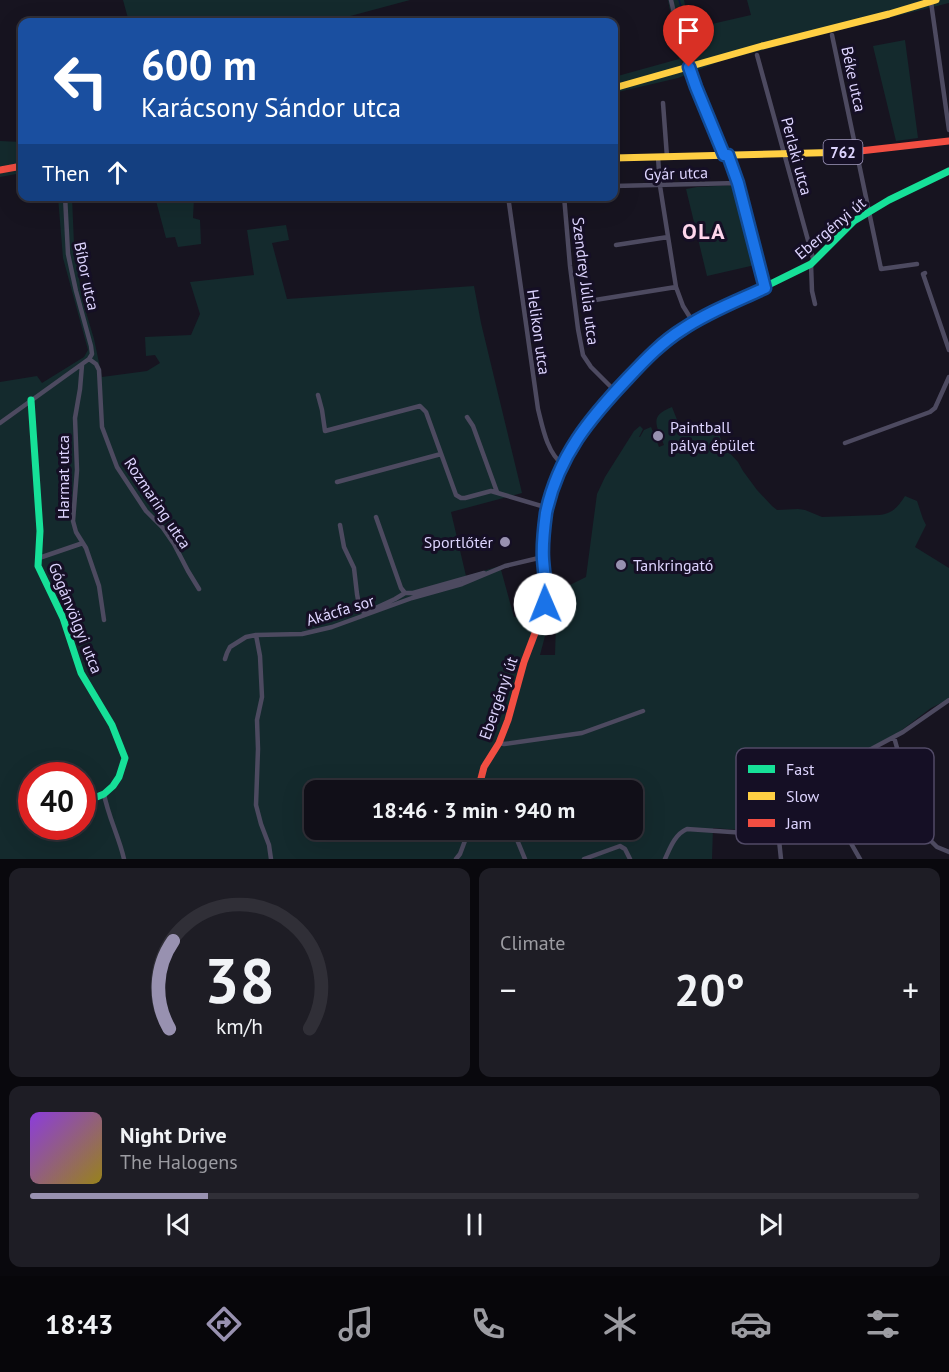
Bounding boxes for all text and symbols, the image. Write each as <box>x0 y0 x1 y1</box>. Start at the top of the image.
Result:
pin <box>663 5 714 67</box>
icon: arrive <box>672 14 705 47</box>
text: 600 m <box>141 37 257 92</box>
icon: left <box>42 42 120 120</box>
street label: Béke utca <box>837 44 871 114</box>
text: Karácsony Sándor utca <box>141 90 401 124</box>
street label: Perlaki utca <box>777 115 817 197</box>
road number: 762 <box>824 140 862 164</box>
icon: ahead <box>101 156 134 189</box>
text: Then <box>42 159 89 187</box>
street label: Gyár utca <box>644 162 708 184</box>
street label: Ebergényi út <box>791 192 870 263</box>
street label: Szendrey Júlia utca <box>568 216 604 346</box>
district label: OLA <box>682 217 726 245</box>
street label: Bíbor utca <box>70 240 104 312</box>
street label: Helikon utca <box>523 288 555 376</box>
place label: Paintball pálya épület <box>670 417 755 455</box>
marker: Paintball pálya épület <box>651 429 665 443</box>
street label: Harmat utca <box>53 435 73 519</box>
street label: Rozmaring utca <box>120 454 196 552</box>
place label: Sportlőtér <box>424 532 494 552</box>
marker: Sportlőtér <box>498 535 512 549</box>
place label: Tankringató <box>633 555 713 575</box>
marker: Tankringató <box>614 558 628 572</box>
street label: Gógánvölgyi utca <box>45 560 107 676</box>
position arrow <box>513 572 577 636</box>
street label: Akácfa sor <box>303 590 377 630</box>
street label: Ebergényi út <box>474 653 522 742</box>
legend <box>736 748 934 844</box>
text: Fast <box>786 759 815 779</box>
speed limit sign: 40 <box>18 762 96 840</box>
text: Slow <box>786 786 820 806</box>
text: 18:46 · 3 min · 940 m <box>372 796 575 824</box>
text: Jam <box>785 813 812 833</box>
text: Climate <box>500 930 566 956</box>
text: 38 <box>204 939 275 1020</box>
text: 20° <box>674 960 745 1018</box>
text: − <box>500 968 517 1011</box>
text: + <box>902 968 919 1011</box>
text: km/h <box>216 1013 263 1041</box>
text: Night Drive <box>120 1121 227 1149</box>
text: The Halogens <box>120 1149 238 1175</box>
icon: previous <box>162 1208 195 1241</box>
icon: pause <box>458 1208 491 1241</box>
icon: next <box>754 1208 787 1241</box>
icon: directions <box>203 1303 245 1345</box>
icon: music <box>335 1303 377 1345</box>
icon: phone <box>467 1303 509 1345</box>
icon: climate <box>599 1303 641 1345</box>
icon: car <box>730 1303 772 1345</box>
icon: filters <box>862 1303 904 1345</box>
text: 18:43 <box>45 1307 113 1341</box>

